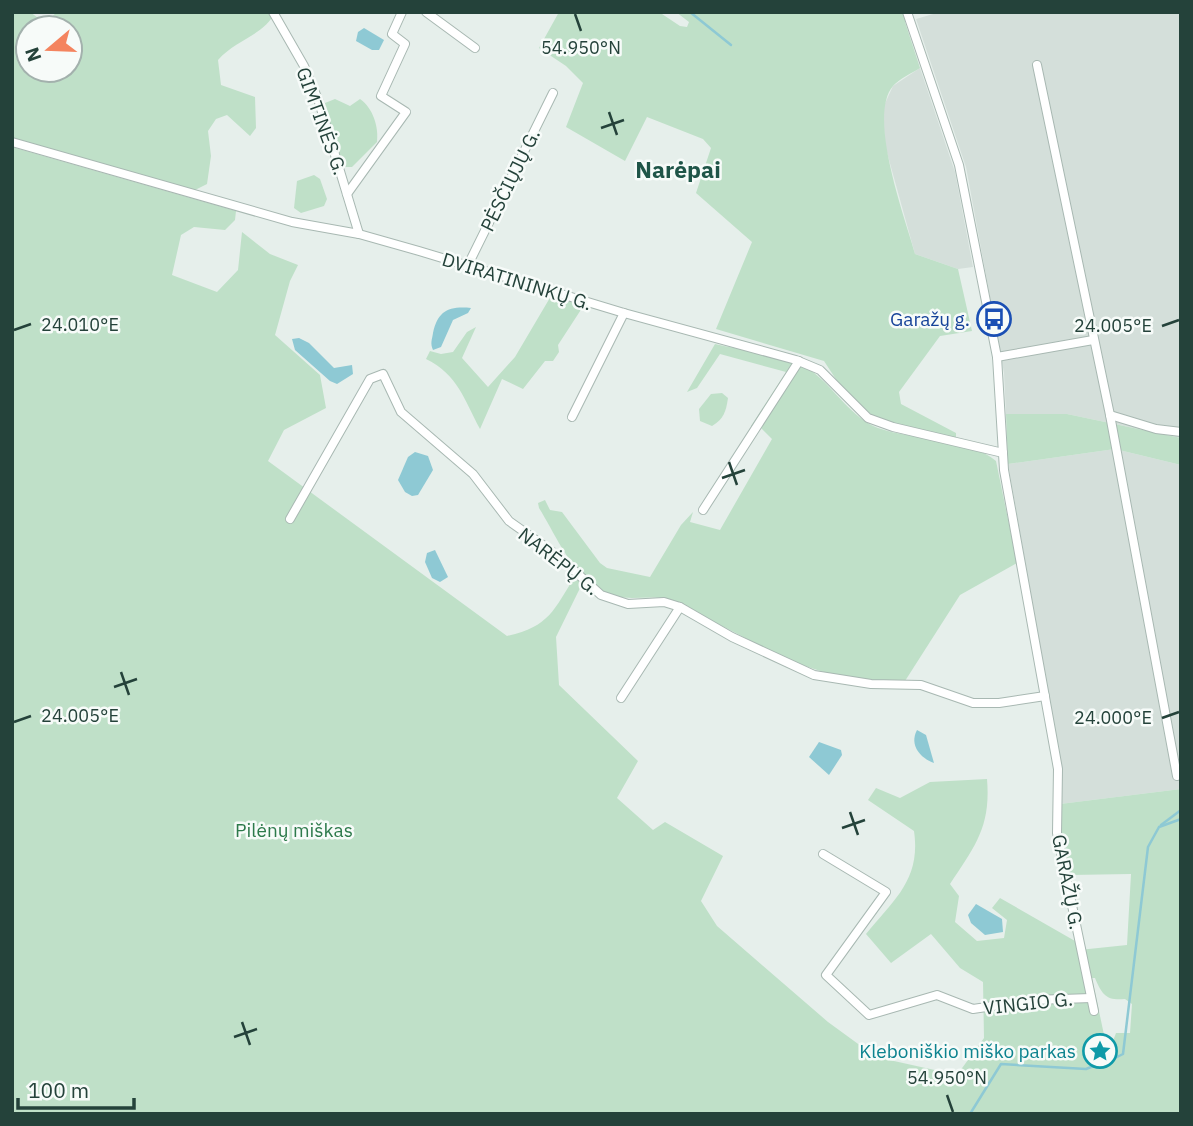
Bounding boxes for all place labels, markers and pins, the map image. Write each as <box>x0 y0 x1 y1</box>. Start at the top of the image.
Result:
bus stop icon: Garažų g. <box>975 300 1013 338</box>
place label: Garažų g. <box>890 307 970 331</box>
place icon: Kleboniškio miško parkas <box>1081 1032 1119 1070</box>
place label: Kleboniškio miško parkas <box>859 1039 1076 1063</box>

